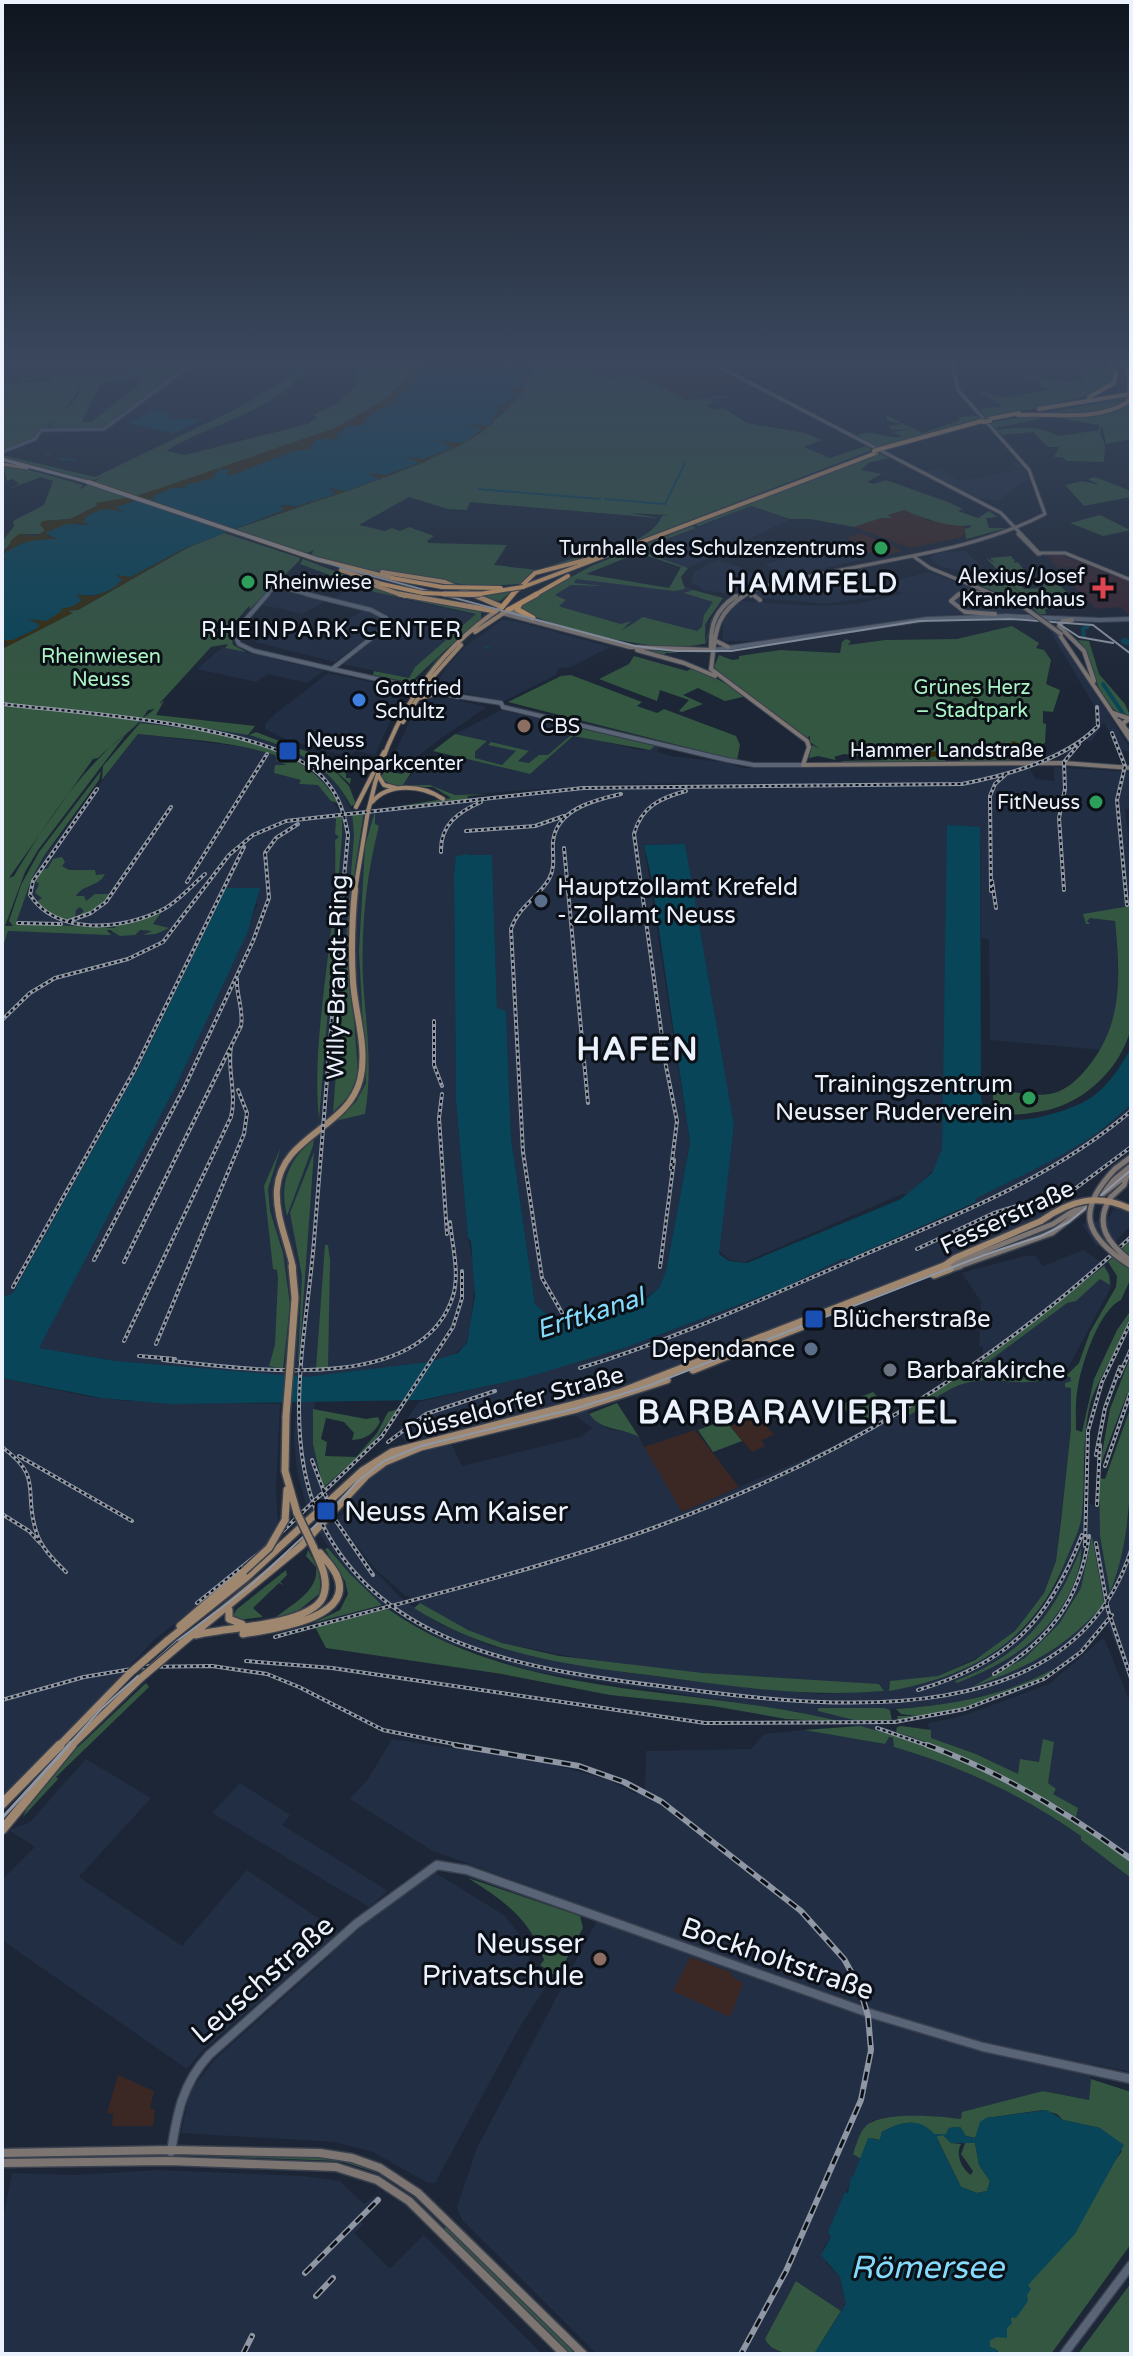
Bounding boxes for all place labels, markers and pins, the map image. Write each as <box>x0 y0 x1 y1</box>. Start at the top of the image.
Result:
place label: Turnhalle des Schulzenzentrums <box>559 537 865 561</box>
marker: Turnhalle des Schulzenzentrums <box>872 539 890 557</box>
place label: Alexius/Josef Krankenhaus <box>958 565 1085 612</box>
place label: Rheinwiese <box>264 571 372 595</box>
marker: Rheinwiese <box>239 573 257 591</box>
marker: Alexius/Josef Krankenhaus <box>1092 577 1114 599</box>
place label: Gottfried Schultz <box>375 677 462 724</box>
marker: Gottfried Schultz <box>350 691 368 709</box>
place label: CBS <box>540 715 580 739</box>
marker: CBS <box>515 717 533 735</box>
place label: Neuss Rheinparkcenter <box>306 729 464 776</box>
marker: Neuss Rheinparkcenter <box>277 740 299 762</box>
place label: FitNeuss <box>997 791 1080 815</box>
marker: FitNeuss <box>1087 793 1105 811</box>
place label: Hauptzollamt Krefeld - Zollamt Neuss <box>557 873 798 930</box>
marker: Hauptzollamt Krefeld - Zollamt Neuss <box>532 892 550 910</box>
place label: Trainingszentrum Neusser Ruderverein <box>775 1070 1013 1127</box>
marker: Trainingszentrum Neusser Ruderverein <box>1020 1089 1038 1107</box>
place label: Blücherstraße <box>832 1305 991 1334</box>
marker: Blücherstraße <box>803 1308 825 1330</box>
place label: Dependance <box>651 1335 795 1364</box>
marker: Dependance <box>802 1340 820 1358</box>
place label: Barbarakirche <box>906 1356 1066 1385</box>
marker: Barbarakirche <box>881 1361 899 1379</box>
place label: Neuss Am Kaiser <box>344 1495 569 1529</box>
marker: Neuss Am Kaiser <box>315 1500 337 1522</box>
place label: Neusser Privatschule <box>422 1927 584 1993</box>
marker: Neusser Privatschule <box>591 1950 609 1968</box>

